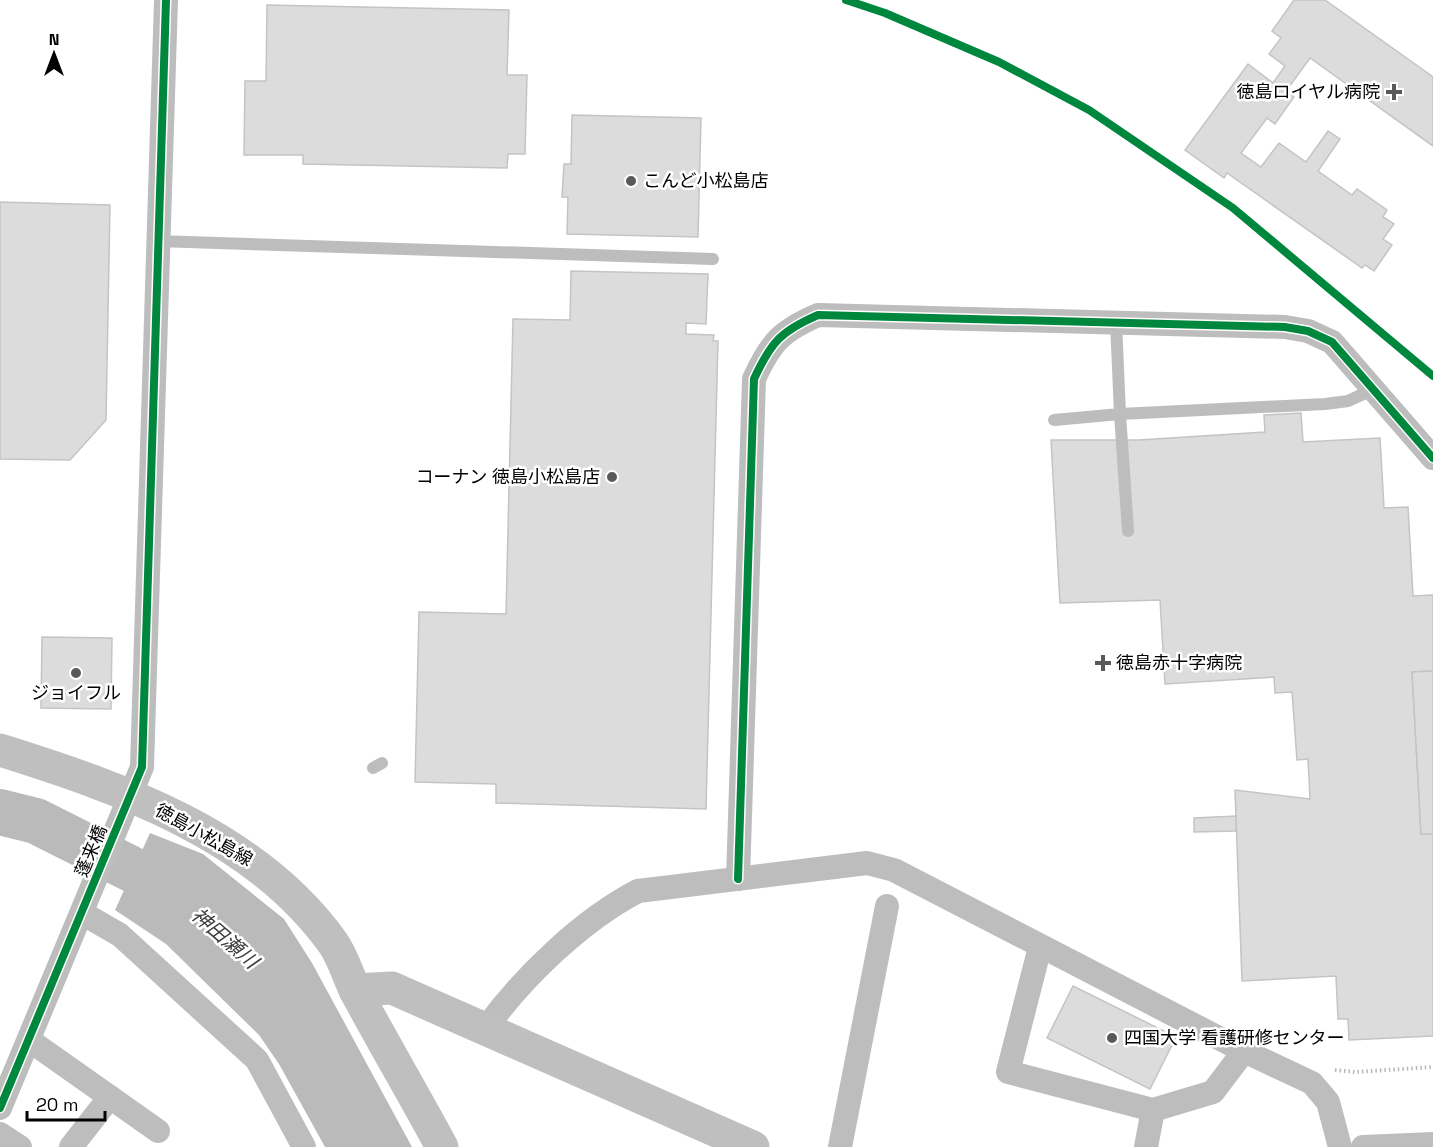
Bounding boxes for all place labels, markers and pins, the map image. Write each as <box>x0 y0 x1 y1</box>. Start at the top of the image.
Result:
place label: 徳島ロイヤル病院 <box>1237 80 1380 103</box>
marker: 徳島ロイヤル病院 <box>1385 83 1403 101</box>
place label: こんど小松島店 <box>643 169 768 192</box>
marker: こんど小松島店 <box>624 174 638 188</box>
place label: コーナン 徳島小松島店 <box>415 465 600 488</box>
marker: コーナン 徳島小松島店 <box>605 470 619 484</box>
place label: 徳島赤十字病院 <box>1116 651 1242 674</box>
marker: 徳島赤十字病院 <box>1094 654 1112 672</box>
marker: ジョイフル <box>69 666 83 680</box>
place label: ジョイフル <box>31 681 121 704</box>
place label: 四国大学 看護研修センター <box>1124 1026 1345 1049</box>
marker: 四国大学 看護研修センター <box>1105 1031 1119 1045</box>

